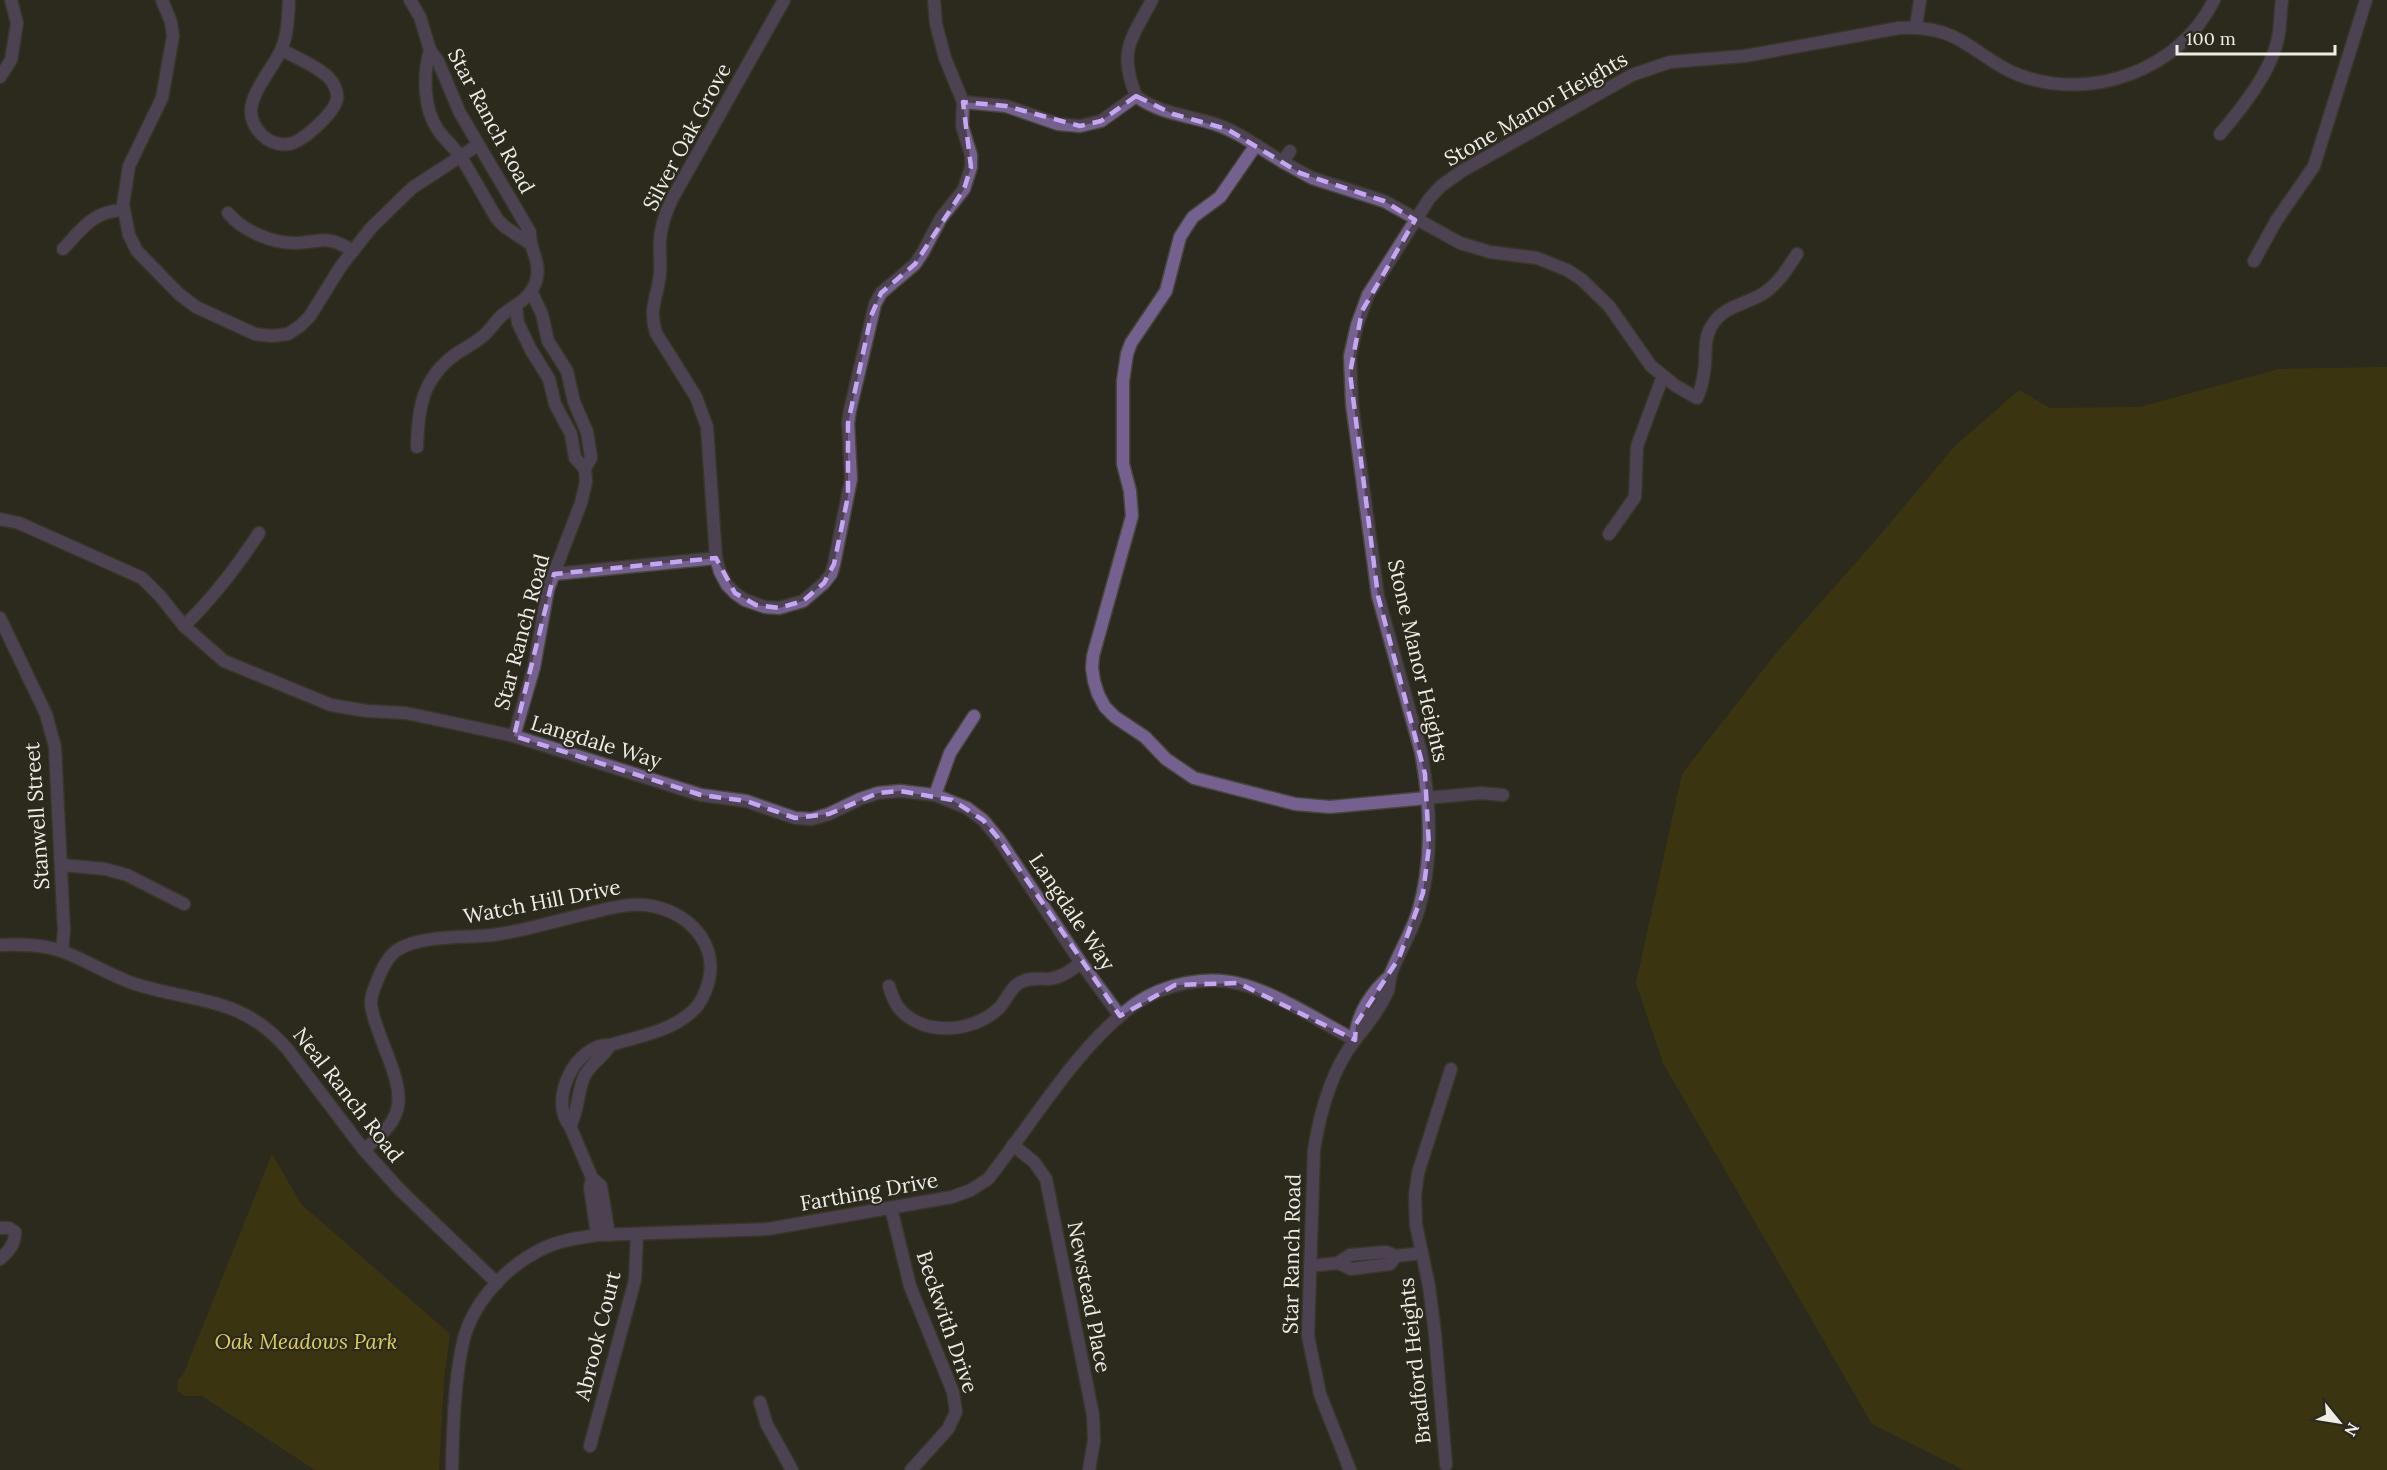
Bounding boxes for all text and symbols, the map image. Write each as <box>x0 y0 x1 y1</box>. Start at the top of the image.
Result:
scale bar <box>2177 18 2334 56</box>
text: 100 m <box>2186 27 2236 50</box>
street label: Star Ranch Road <box>442 44 541 198</box>
street label: Stone Manor Heights <box>1439 45 1632 172</box>
street label: Silver Oak Grove <box>636 58 737 215</box>
street label: Star Ranch Road <box>488 551 555 713</box>
street label: Stone Manor Heights <box>1382 557 1455 765</box>
street label: Langdale Way <box>527 709 665 774</box>
street label: Stanwell Street <box>18 741 55 891</box>
street label: Langdale Way <box>1023 848 1121 975</box>
street label: Watch Hill Drive <box>461 873 623 930</box>
street label: Neal Ranch Road <box>287 1022 410 1168</box>
street label: Farthing Drive <box>798 1166 940 1217</box>
street label: Star Ranch Road <box>1277 1174 1306 1334</box>
street label: Newstead Place <box>1062 1219 1117 1375</box>
street label: Beckwith Drive <box>911 1247 984 1396</box>
street label: Abrook Court <box>568 1267 627 1404</box>
street label: Bradford Heights <box>1392 1277 1437 1446</box>
park label: Oak Meadows Park <box>215 1328 398 1355</box>
north arrow <box>2309 1392 2369 1452</box>
text: N <box>2340 1419 2364 1440</box>

